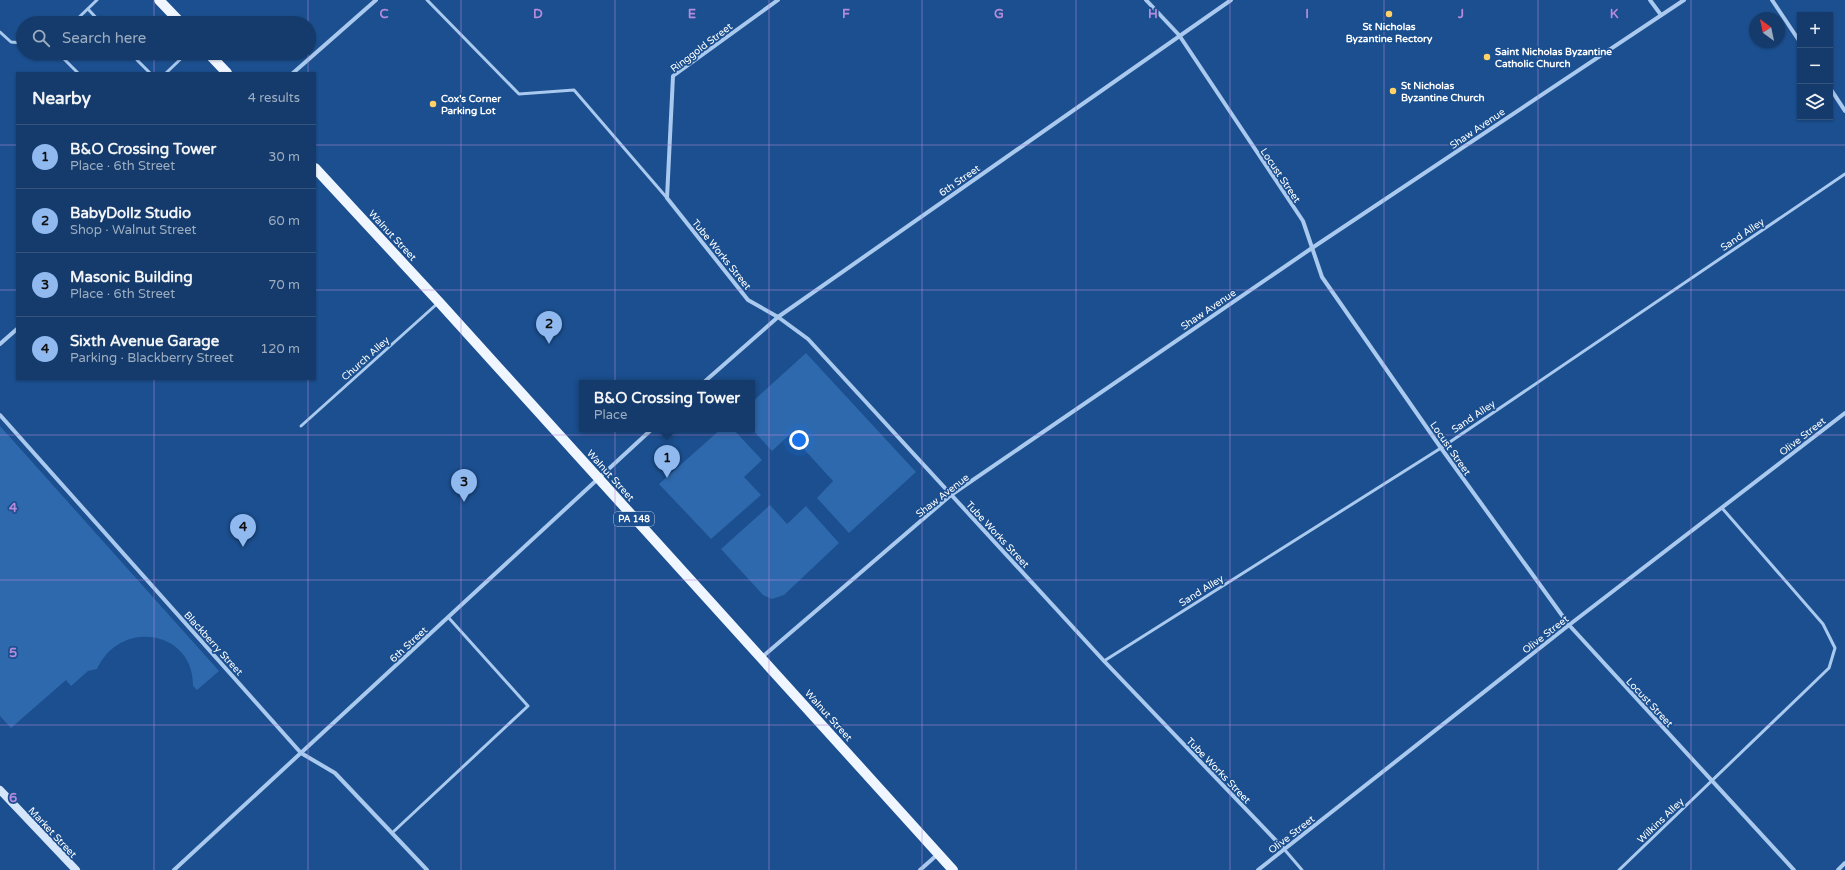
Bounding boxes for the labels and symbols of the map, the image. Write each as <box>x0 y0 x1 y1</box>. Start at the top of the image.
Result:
text: C <box>379 6 389 22</box>
text: D <box>533 6 543 22</box>
text: E <box>688 6 696 22</box>
text: F <box>842 6 850 22</box>
text: G <box>994 6 1004 22</box>
text: H <box>1148 6 1158 22</box>
text: I <box>1305 6 1309 22</box>
text: J <box>1457 6 1464 22</box>
text: K <box>1610 6 1619 22</box>
marker: St Nicholas Byzantine Rectory <box>1384 9 1394 19</box>
north arrow <box>1749 12 1785 48</box>
street label: Ringgold Street <box>668 21 735 75</box>
place label: St Nicholas Byzantine Rectory <box>1346 21 1433 45</box>
place label: Saint Nicholas Byzantine Catholic Church <box>1495 46 1612 70</box>
marker: Saint Nicholas Byzantine Catholic Church <box>1482 52 1492 62</box>
place label: St Nicholas Byzantine Church <box>1401 80 1485 104</box>
marker: St Nicholas Byzantine Church <box>1388 86 1398 96</box>
place label: Cox's Corner Parking Lot <box>441 93 501 117</box>
marker: Cox's Corner Parking Lot <box>428 99 438 109</box>
street label: Shaw Avenue <box>1448 106 1508 152</box>
street label: Locust Street <box>1258 146 1303 205</box>
street label: 6th Street <box>937 162 983 199</box>
street label: Walnut Street <box>366 208 419 264</box>
street label: Sand Alley <box>1718 215 1767 254</box>
street label: Tube Works Street <box>689 217 753 292</box>
street label: Shaw Avenue <box>1179 287 1239 333</box>
pin: 2 <box>536 311 562 344</box>
street label: Church Alley <box>339 334 392 383</box>
street label: Sand Alley <box>1449 397 1498 436</box>
street label: Olive Street <box>1777 415 1828 458</box>
street label: Locust Street <box>1427 419 1473 478</box>
your location <box>789 430 809 450</box>
pin: 1 <box>654 445 680 478</box>
street label: Walnut Street <box>584 448 637 504</box>
pin: 3 <box>451 469 477 502</box>
street label: Shaw Avenue <box>914 471 972 520</box>
street label: Tube Works Street <box>963 499 1031 571</box>
text: 4 <box>9 500 18 516</box>
road number: PA 148 <box>614 512 654 526</box>
pin: 4 <box>230 514 256 547</box>
street label: Sand Alley <box>1177 572 1227 609</box>
street label: Blackberry Street <box>181 609 245 678</box>
street label: Olive Street <box>1520 613 1571 656</box>
street label: 6th Street <box>387 624 430 665</box>
text: 5 <box>9 645 17 661</box>
street label: Locust Street <box>1623 676 1675 730</box>
street label: Walnut Street <box>802 688 855 744</box>
street label: Tube Works Street <box>1184 735 1253 806</box>
text: 6 <box>9 790 17 806</box>
street label: Wilkins Alley <box>1635 795 1687 846</box>
street label: Market Street <box>26 805 79 861</box>
street label: Olive Street <box>1266 813 1317 856</box>

